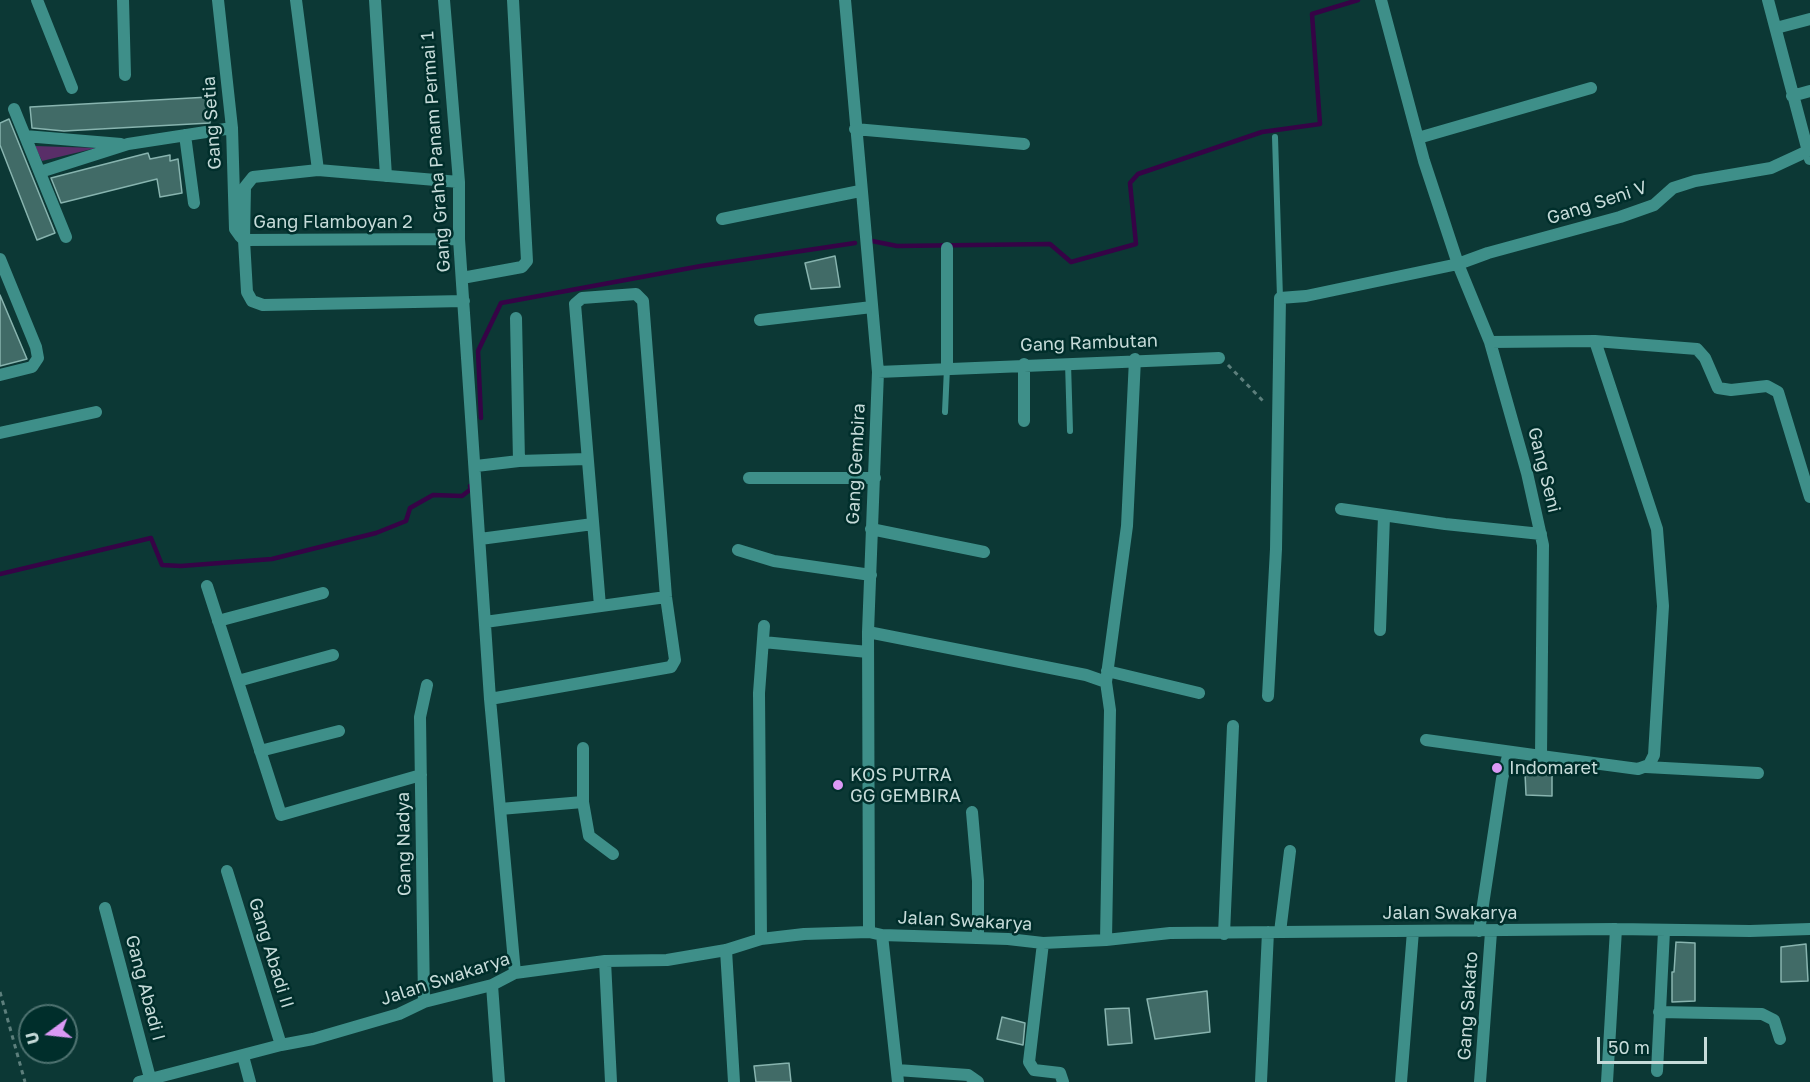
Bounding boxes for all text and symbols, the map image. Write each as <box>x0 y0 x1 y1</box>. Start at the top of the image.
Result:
street label: Gang Graha Panam Permai 1 <box>417 31 455 273</box>
street label: Gang Setia <box>198 76 226 170</box>
street label: Gang Seni V <box>1544 177 1650 229</box>
street label: Gang Flamboyan 2 <box>253 211 413 233</box>
street label: Gang Rambutan <box>1020 330 1158 356</box>
street label: Gang Gembira <box>842 403 870 525</box>
street label: Gang Seni <box>1523 425 1565 515</box>
place label: Indomaret <box>1509 757 1598 779</box>
marker: Indomaret <box>1490 761 1504 775</box>
place label: KOS PUTRA GG GEMBIRA <box>850 764 961 806</box>
marker: KOS PUTRA GG GEMBIRA <box>831 778 845 792</box>
street label: Gang Nadya <box>392 792 416 896</box>
street label: Gang Abadi II <box>244 895 298 1011</box>
street label: Jalan Swakarya <box>1383 902 1517 924</box>
street label: Jalan Swakarya <box>897 907 1033 935</box>
street label: Gang Abadi I <box>120 933 170 1043</box>
street label: Jalan Swakarya <box>378 948 512 1010</box>
street label: Gang Sakato <box>1453 951 1483 1061</box>
north arrow <box>18 1004 78 1064</box>
scale bar <box>1600 1025 1710 1063</box>
text: U <box>21 1030 44 1046</box>
text: 50 m <box>1608 1036 1650 1058</box>

